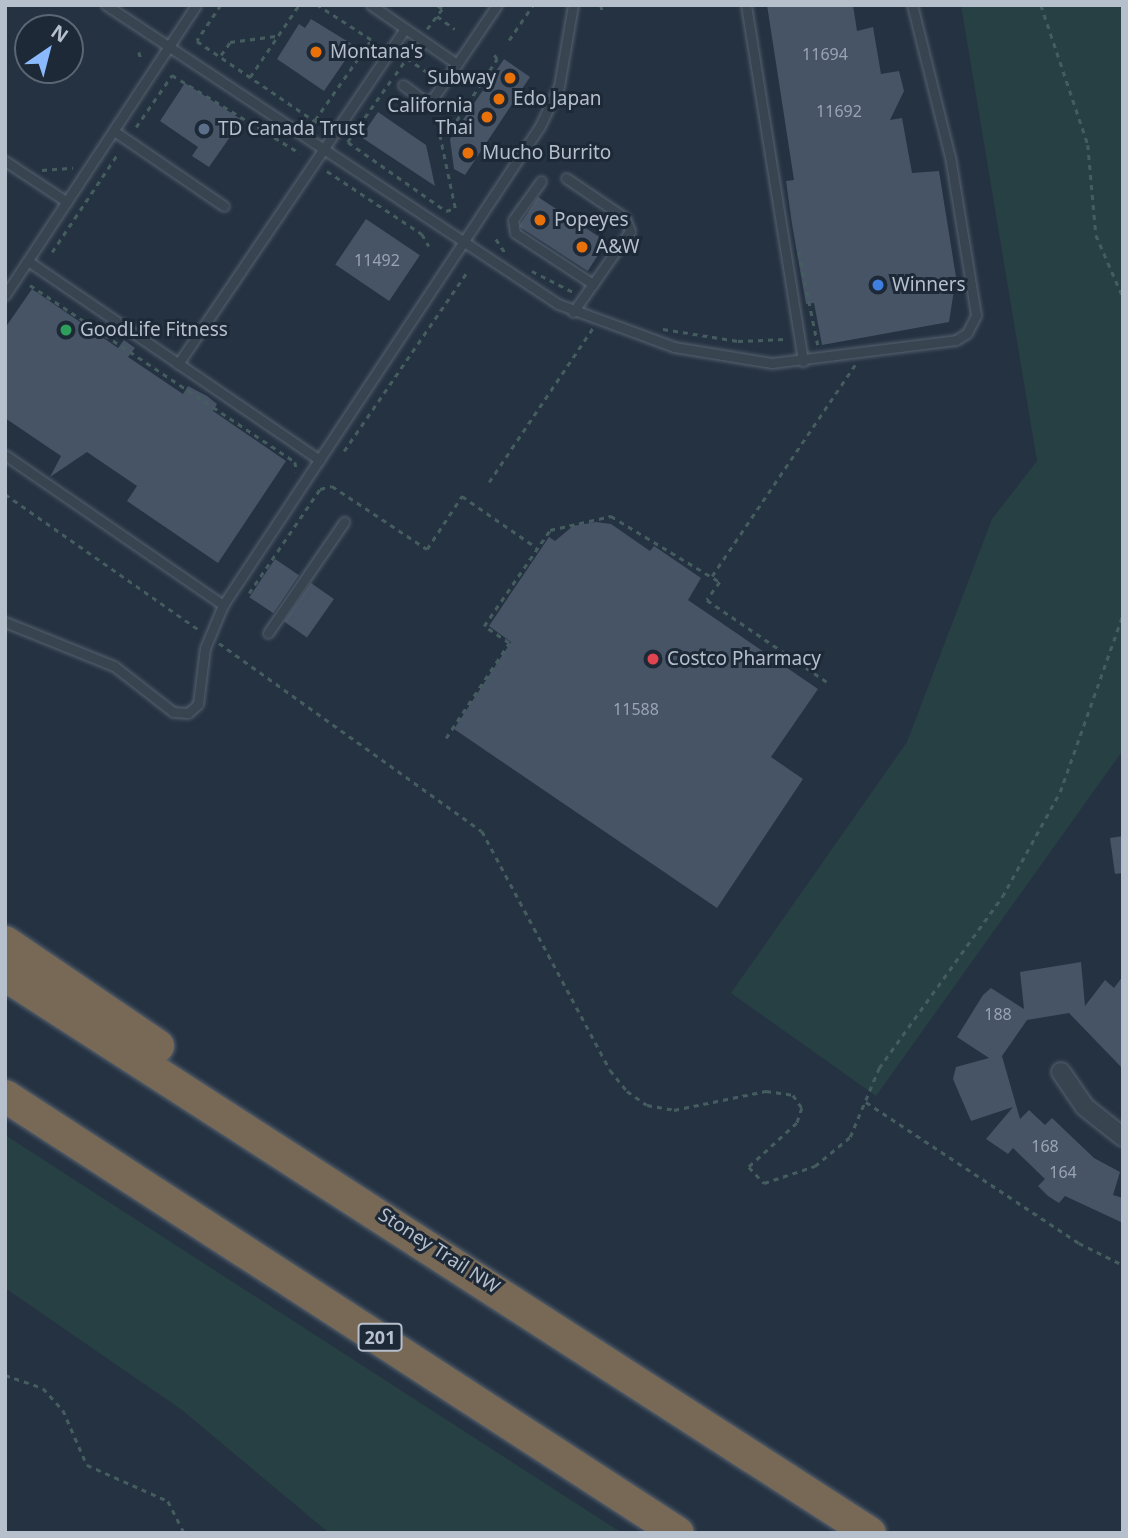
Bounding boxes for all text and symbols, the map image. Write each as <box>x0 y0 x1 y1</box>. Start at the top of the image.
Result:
north arrow <box>14 14 84 84</box>
text: N <box>46 18 74 49</box>
place label: Montana's <box>330 41 423 63</box>
marker: Montana's <box>308 44 324 60</box>
house number: 11694 <box>802 44 848 64</box>
place label: Subway <box>427 67 496 89</box>
marker: Subway <box>502 70 518 86</box>
place label: Edo Japan <box>513 88 602 110</box>
marker: Edo Japan <box>491 91 507 107</box>
place label: California Thai <box>387 95 473 139</box>
house number: 11692 <box>816 101 862 121</box>
marker: California Thai <box>479 109 495 125</box>
place label: TD Canada Trust <box>218 118 365 140</box>
marker: TD Canada Trust <box>196 121 212 137</box>
place label: Mucho Burrito <box>482 142 611 164</box>
marker: Mucho Burrito <box>460 145 476 161</box>
place label: Popeyes <box>554 209 629 231</box>
marker: Popeyes <box>532 212 548 228</box>
place label: A&W <box>596 236 639 258</box>
marker: A&W <box>574 239 590 255</box>
house number: 11492 <box>354 250 400 270</box>
place label: Winners <box>892 274 966 296</box>
marker: Winners <box>870 277 886 293</box>
place label: GoodLife Fitness <box>80 319 228 341</box>
marker: GoodLife Fitness <box>58 322 74 338</box>
place label: Costco Pharmacy <box>667 648 821 670</box>
marker: Costco Pharmacy <box>645 651 661 667</box>
house number: 11588 <box>613 699 659 719</box>
house number: 188 <box>984 1004 1012 1024</box>
house number: 168 <box>1031 1136 1059 1156</box>
house number: 164 <box>1049 1162 1077 1182</box>
street label: Stoney Trail NW <box>374 1203 504 1299</box>
road number: 201 <box>357 1322 403 1352</box>

